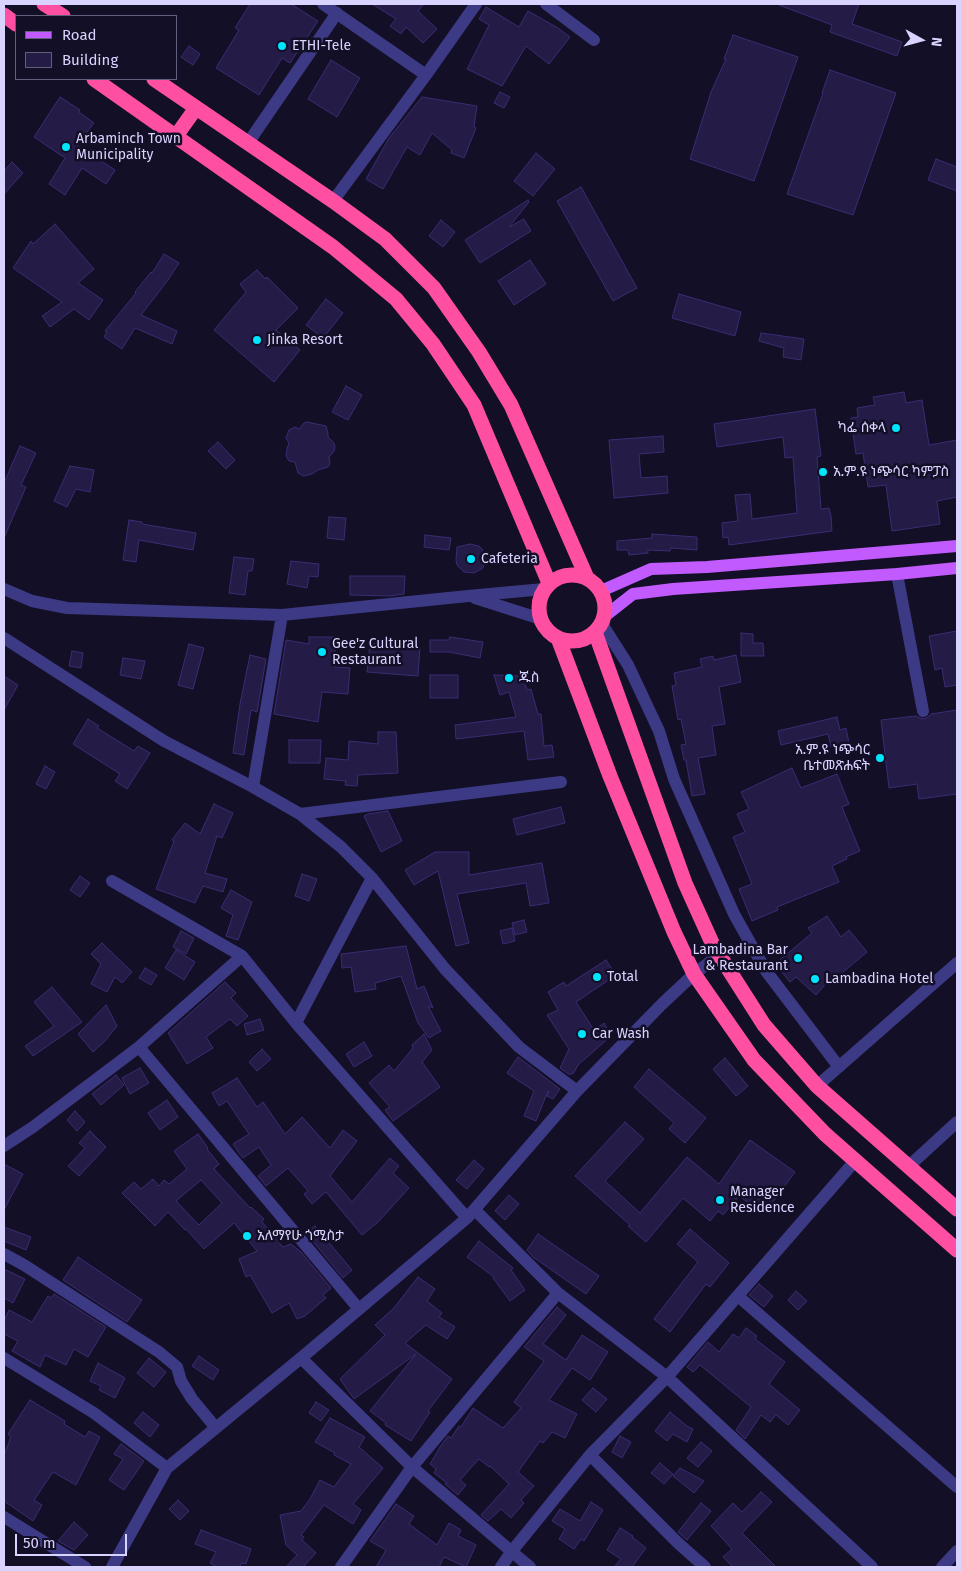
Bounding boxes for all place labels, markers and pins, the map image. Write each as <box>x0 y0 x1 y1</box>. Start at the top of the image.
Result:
place label: ETHI-Tele <box>292 38 351 54</box>
marker: ETHI-Tele <box>276 40 288 52</box>
place label: Arbaminch Town Municipality <box>76 131 181 164</box>
marker: Arbaminch Town Municipality <box>60 141 72 153</box>
place label: Jinka Resort <box>267 332 343 348</box>
marker: Jinka Resort <box>251 334 263 346</box>
place label: ካፌ ሰቀላ <box>838 420 886 436</box>
marker: ካፌ ሰቀላ <box>890 422 902 434</box>
place label: አ.ም.ዩ ነጭሳር ካምፓስ <box>833 464 949 480</box>
marker: አ.ም.ዩ ነጭሳር ካምፓስ <box>817 466 829 478</box>
place label: Cafeteria <box>481 551 538 567</box>
marker: Cafeteria <box>465 553 477 565</box>
place label: Gee'z Cultural Restaurant <box>332 636 418 669</box>
marker: Gee'z Cultural Restaurant <box>316 646 328 658</box>
place label: ጁስ <box>519 670 540 686</box>
marker: ጁስ <box>503 672 515 684</box>
place label: አ.ም.ዩ ነጭሳር ቤተመጽሐፍት <box>795 742 870 774</box>
marker: አ.ም.ዩ ነጭሳር ቤተመጽሐፍት <box>874 752 886 764</box>
place label: Lambadina Bar & Restaurant <box>692 942 788 974</box>
marker: Lambadina Bar & Restaurant <box>792 952 804 964</box>
place label: Total <box>607 969 638 985</box>
marker: Total <box>591 971 603 983</box>
place label: Lambadina Hotel <box>825 971 933 987</box>
marker: Lambadina Hotel <box>809 973 821 985</box>
place label: Car Wash <box>592 1026 650 1042</box>
marker: Car Wash <box>576 1028 588 1040</box>
place label: Manager Residence <box>730 1184 795 1216</box>
marker: Manager Residence <box>714 1194 726 1206</box>
place label: አለማየሁ ጎሚስታ <box>257 1228 344 1244</box>
marker: አለማየሁ ጎሚስታ <box>241 1230 253 1242</box>

